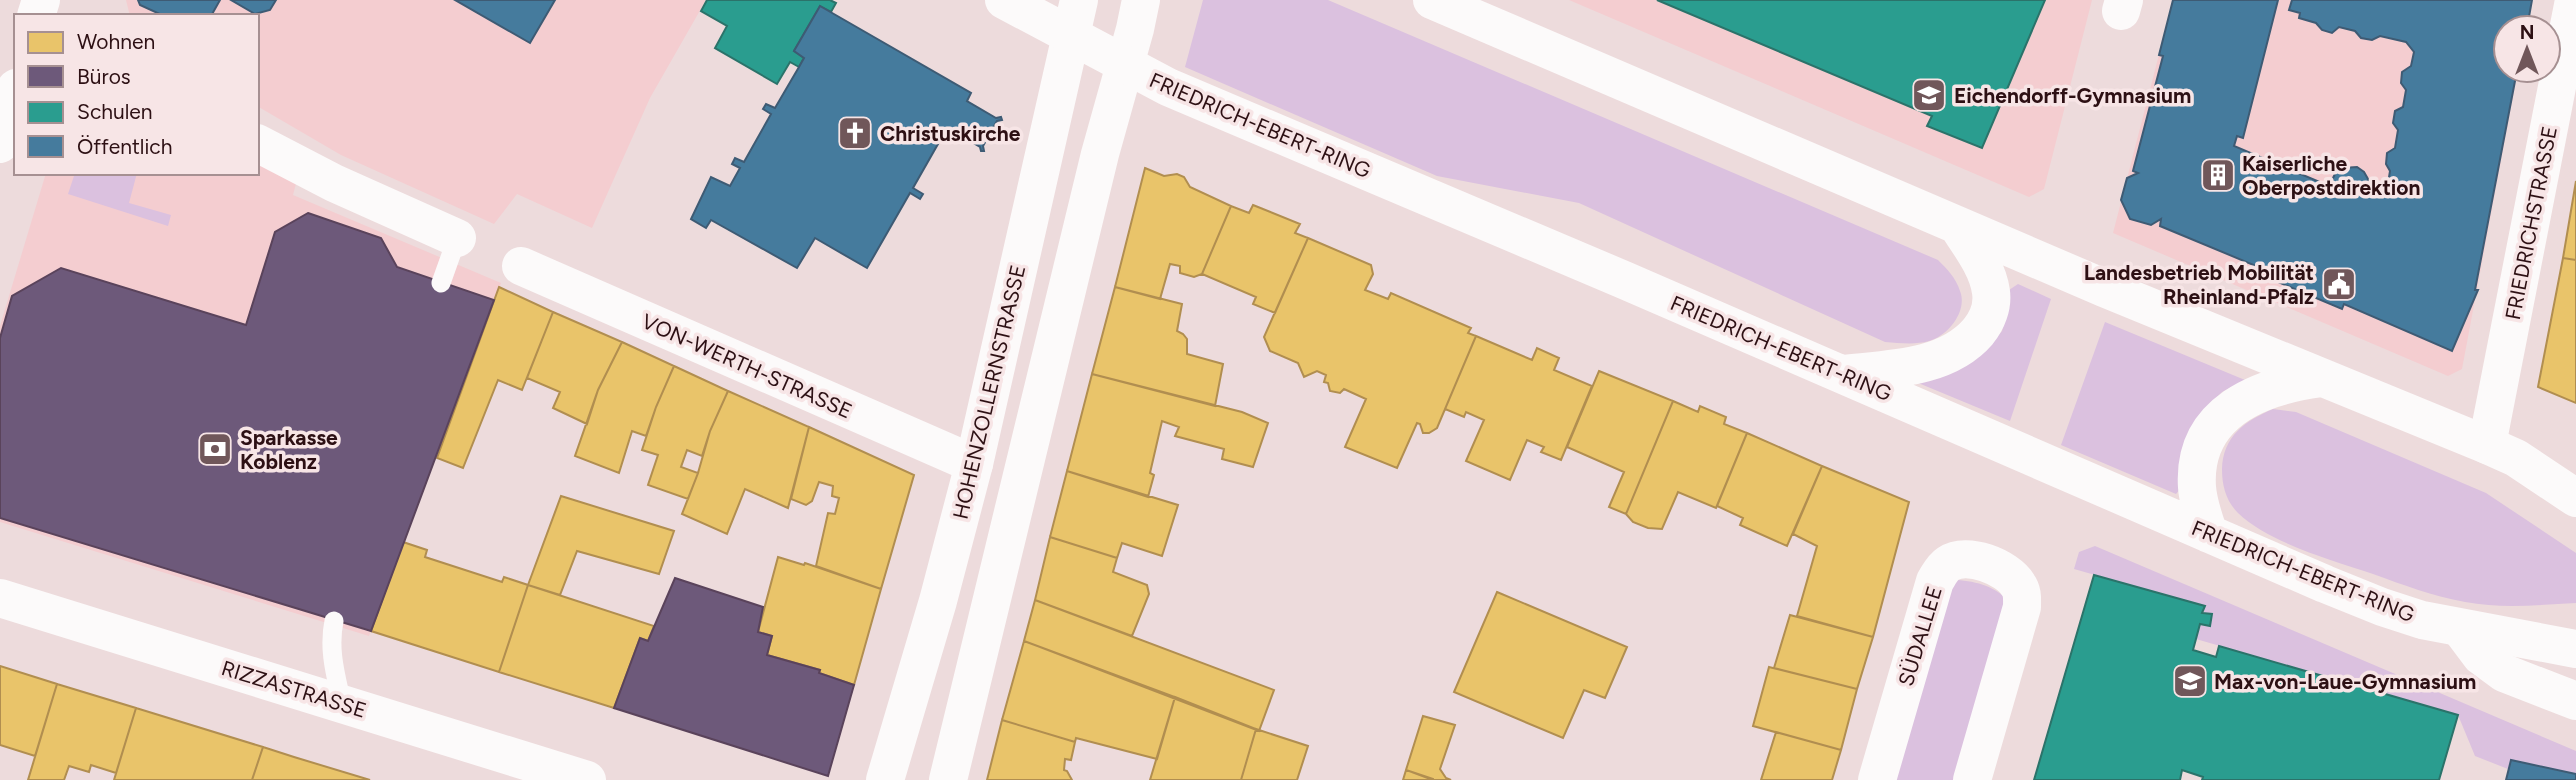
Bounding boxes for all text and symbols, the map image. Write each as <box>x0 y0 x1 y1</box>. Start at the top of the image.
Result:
legend <box>14 14 259 175</box>
north arrow <box>2492 14 2562 84</box>
text: N <box>2520 21 2534 44</box>
text: Wohnen <box>77 29 155 54</box>
text: Büros <box>77 64 131 89</box>
street label: FRIEDRICH-EBERT-RING <box>1146 67 1374 183</box>
school or university icon: Eichendorff-Gymnasium <box>1910 76 1948 114</box>
place label: Eichendorff-Gymnasium <box>1954 83 2191 108</box>
text: Schulen <box>77 99 153 124</box>
church icon: Christuskirche <box>836 114 874 152</box>
place label: Christuskirche <box>880 121 1021 146</box>
street label: FRIEDRICHSTRASSE <box>2500 124 2562 322</box>
text: Öffentlich <box>77 134 172 159</box>
place label: Kaiserliche Oberpostdirektion <box>2242 151 2420 200</box>
building icon: Kaiserliche Oberpostdirektion <box>2199 156 2237 194</box>
place label: Landesbetrieb Mobilität Rheinland-Pfalz <box>2084 260 2314 309</box>
street label: HOHENZOLLERNSTRASSE <box>948 262 1030 522</box>
public building icon: Landesbetrieb Mobilität Rheinland-Pfalz <box>2320 265 2358 303</box>
street label: FRIEDRICH-EBERT-RING <box>1667 290 1895 406</box>
street label: VON-WERTH-STRASSE <box>638 308 856 424</box>
place label: Sparkasse Koblenz <box>240 425 338 474</box>
bank icon: Sparkasse Koblenz <box>196 430 234 468</box>
street label: FRIEDRICH-EBERT-RING <box>2188 515 2418 627</box>
street label: SÜDALLEE <box>1893 583 1947 689</box>
street label: RIZZASTRASSE <box>219 655 369 723</box>
school or university icon: Max-von-Laue-Gymnasium <box>2171 662 2209 700</box>
place label: Max-von-Laue-Gymnasium <box>2214 669 2476 694</box>

